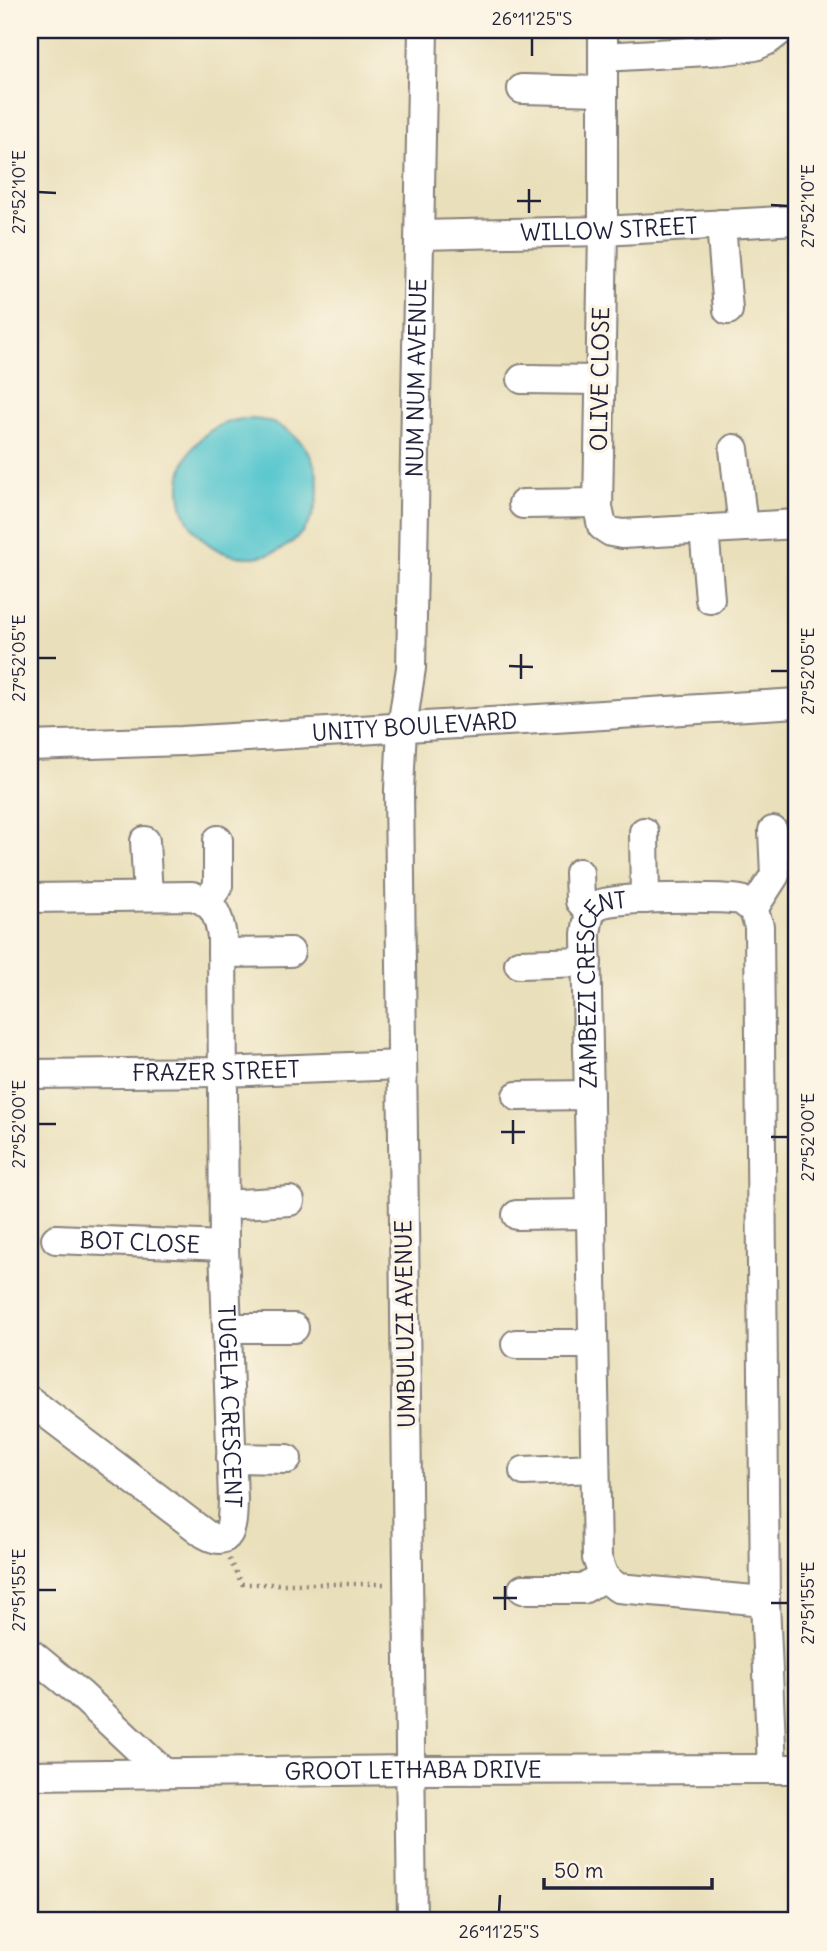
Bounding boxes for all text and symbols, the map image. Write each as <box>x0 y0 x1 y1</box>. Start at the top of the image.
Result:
text: 26°11'25"S <box>492 7 572 30</box>
text: 27°52'10"E <box>7 150 30 234</box>
text: 27°52'10"E <box>796 164 819 248</box>
street label: WILLOW STREET <box>520 211 698 247</box>
street label: NUM NUM AVENUE <box>400 278 432 477</box>
street label: OLIVE CLOSE <box>584 306 615 452</box>
text: 27°52'05"E <box>7 614 30 702</box>
text: 27°52'05"E <box>796 627 819 715</box>
street label: UNITY BOULEVARD <box>311 705 518 747</box>
street label: ZAMBEZI CRESCENT <box>571 885 627 1089</box>
street label: FRAZER STREET <box>132 1054 300 1087</box>
text: 27°52'00"E <box>7 1080 30 1168</box>
text: 27°52'00"E <box>796 1093 819 1181</box>
street label: UMBULUZI AVENUE <box>388 1220 421 1428</box>
street label: BOT CLOSE <box>79 1225 201 1259</box>
street label: TUGELA CRESCENT <box>212 1304 248 1508</box>
text: 27°51'55"E <box>7 1548 30 1632</box>
text: 27°51'55"E <box>796 1561 819 1645</box>
street label: GROOT LETHABA DRIVE <box>284 1755 542 1786</box>
scale bar <box>544 1846 712 1890</box>
text: 50 m <box>554 1857 603 1884</box>
text: 26°11'25"S <box>459 1920 539 1943</box>

